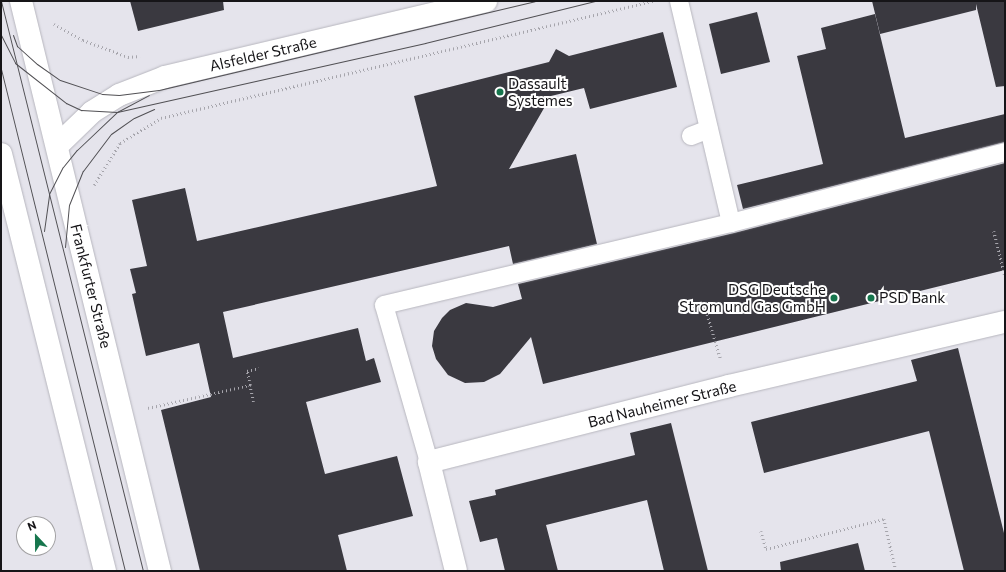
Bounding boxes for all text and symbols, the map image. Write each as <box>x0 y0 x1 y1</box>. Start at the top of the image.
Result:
street label: Alsfelder Straße <box>208 33 318 75</box>
place label: Dassault Systemes <box>508 74 573 109</box>
marker: Dassault Systemes <box>495 87 505 97</box>
street label: Frankfurter Straße <box>67 222 115 350</box>
place label: DSG Deutsche Strom und Gas GmbH <box>679 280 826 315</box>
place label: PSD Bank <box>879 289 945 307</box>
marker: DSG Deutsche Strom und Gas GmbH <box>829 293 839 303</box>
marker: PSD Bank <box>866 293 876 303</box>
street label: Bad Nauheimer Straße <box>586 377 738 431</box>
north arrow <box>16 516 56 556</box>
text: N <box>25 518 38 533</box>

